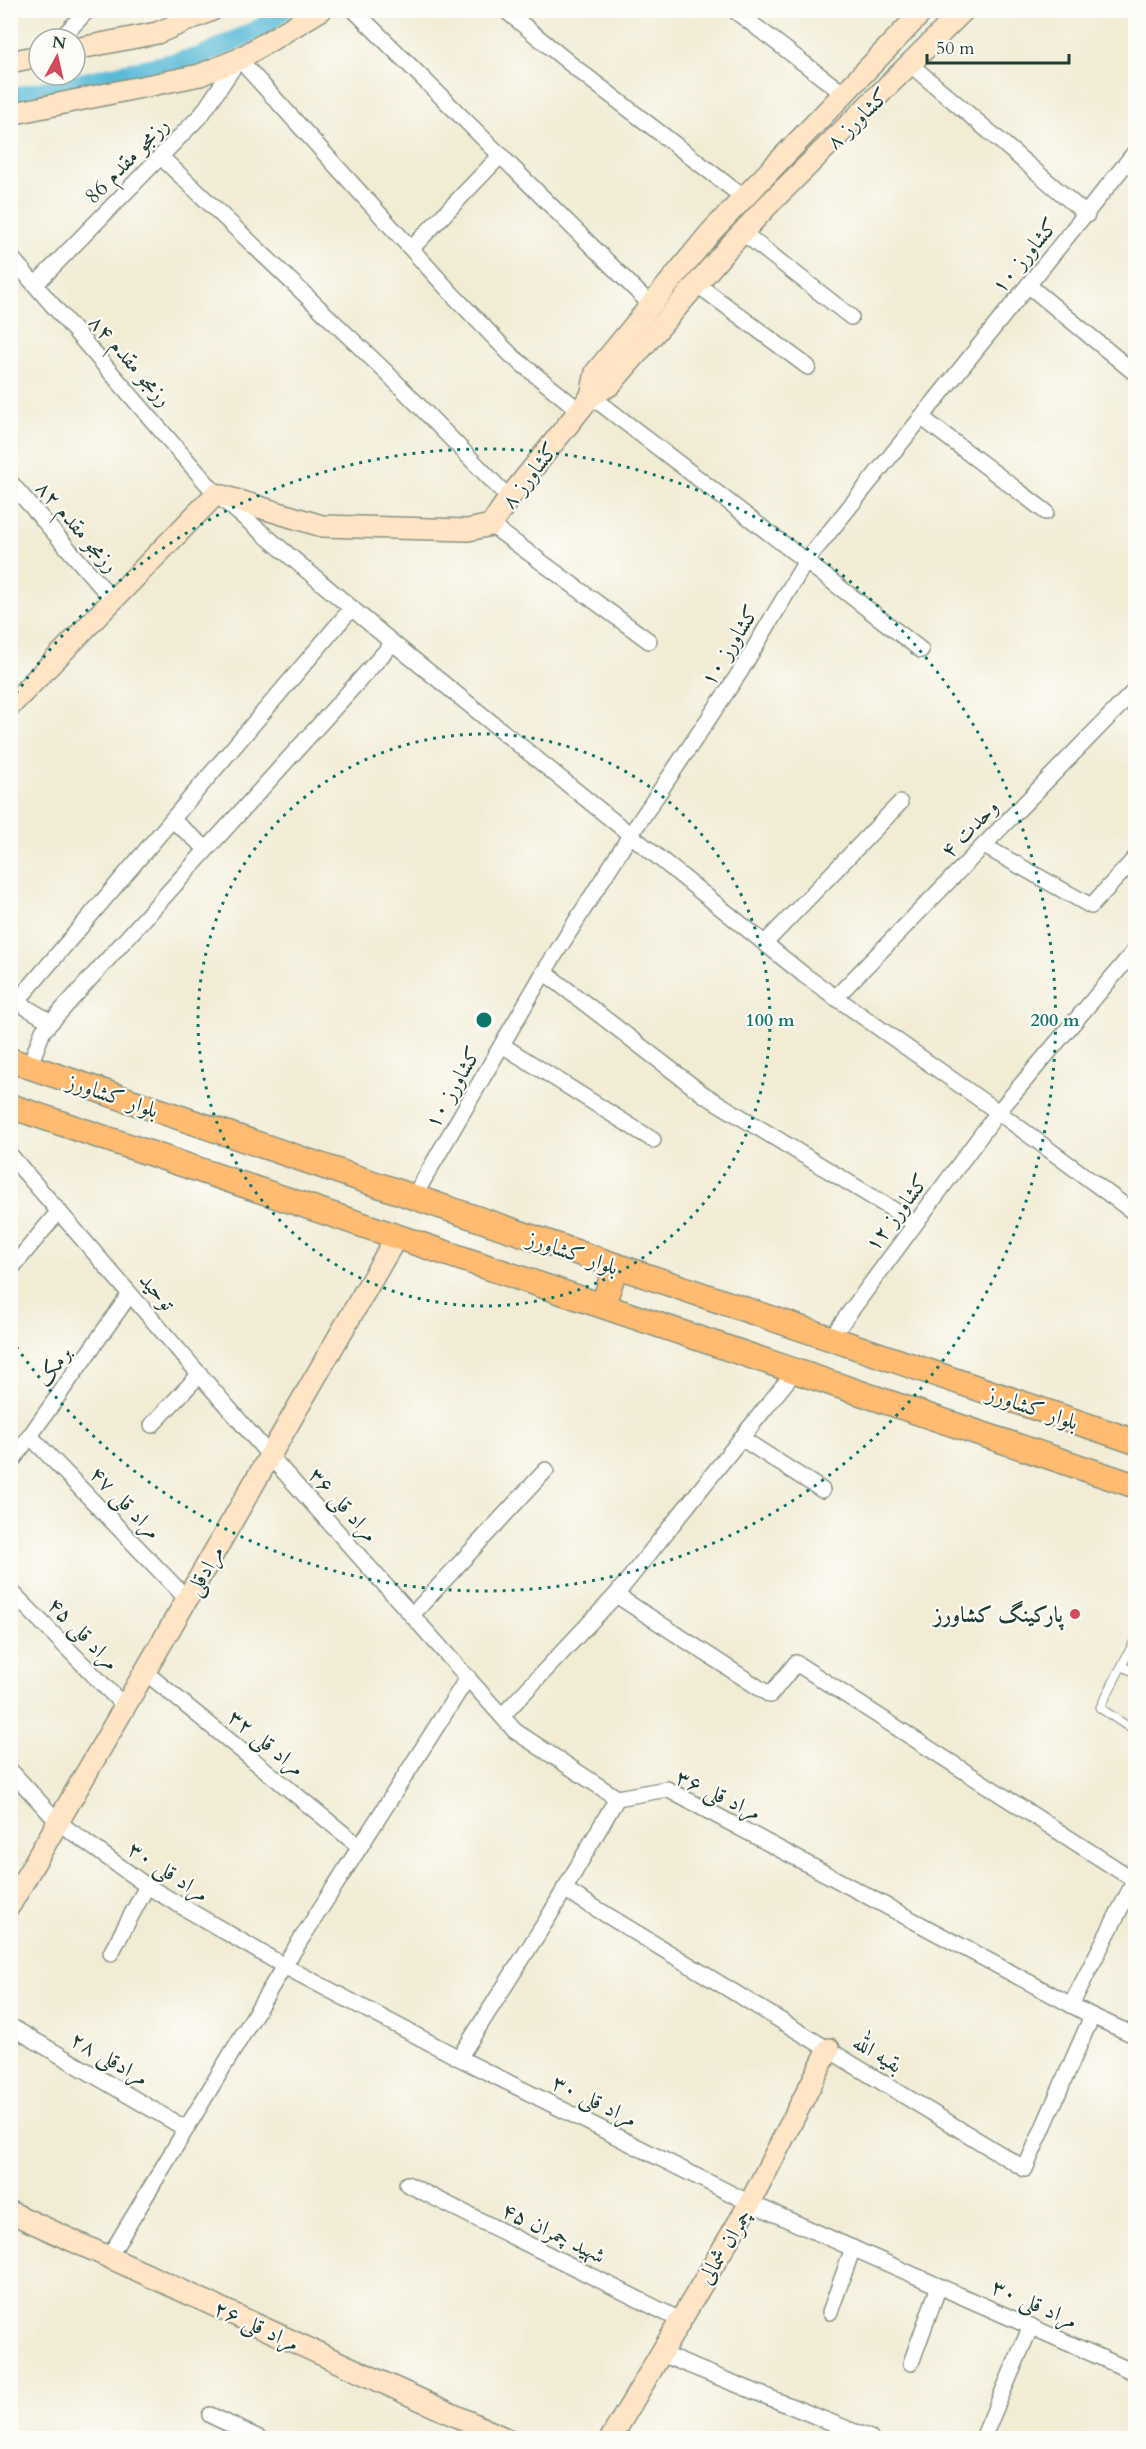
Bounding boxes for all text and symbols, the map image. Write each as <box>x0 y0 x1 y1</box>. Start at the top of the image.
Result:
north arrow <box>27 27 87 87</box>
scale bar <box>927 27 1070 65</box>
text: N <box>51 31 67 55</box>
text: 50 m <box>936 36 975 61</box>
street label: کشاورز ۸ <box>820 81 896 156</box>
street label: رزمجو مقدم 86 <box>78 111 179 213</box>
street label: کشاورز ۱۰ <box>984 212 1065 300</box>
street label: رزمجو مقدم ۸۴ <box>79 308 179 416</box>
street label: کشاورز ۸ <box>494 436 565 515</box>
street label: رزمجو مقدم ۸۲ <box>26 474 126 582</box>
street label: کشاورز ۱۰ <box>693 599 766 692</box>
street label: وحدت ۴ <box>934 793 1005 865</box>
text: 100 m <box>745 1008 795 1033</box>
text: 200 m <box>1030 1008 1080 1033</box>
centre of rings <box>474 1010 494 1030</box>
street label: کشاورز ۱۰ <box>417 1041 488 1134</box>
street label: بلوار کشاورز <box>61 1066 162 1126</box>
street label: کشاورز ۱۲ <box>858 1168 936 1258</box>
street label: بلوار کشاورز <box>521 1223 622 1283</box>
street label: توحید <box>132 1266 183 1318</box>
street label: برمک <box>29 1340 79 1393</box>
street label: بلوار کشاورز <box>981 1378 1082 1438</box>
street label: مراد قلی ۴۷ <box>82 1459 168 1547</box>
street label: مراد قلی ۳۶ <box>301 1461 385 1549</box>
street label: مرادقلی <box>178 1540 232 1602</box>
street label: مراد قلی ۴۵ <box>40 1590 126 1678</box>
place label: پارکینگ کشاورز <box>931 1600 1065 1631</box>
marker: پارکینگ کشاورز <box>1068 1607 1082 1621</box>
street label: مراد قلی ۳۲ <box>221 1702 311 1784</box>
street label: مراد قلی ۳۶ <box>670 1762 766 1829</box>
street label: مراد قلی ۳۰ <box>121 1834 215 1910</box>
street label: مرادقلی ۲۸ <box>64 2025 154 2094</box>
street label: بقیه الله <box>847 2025 910 2080</box>
street label: مراد قلی ۳۰ <box>546 2067 642 2135</box>
street label: شهید چمران ۴۵ <box>497 2195 610 2271</box>
street label: چمران شمالی <box>691 2203 759 2290</box>
street label: مراد قلی ۳۰ <box>986 2272 1082 2337</box>
street label: مراد قلی ۲۶ <box>208 2293 304 2360</box>

